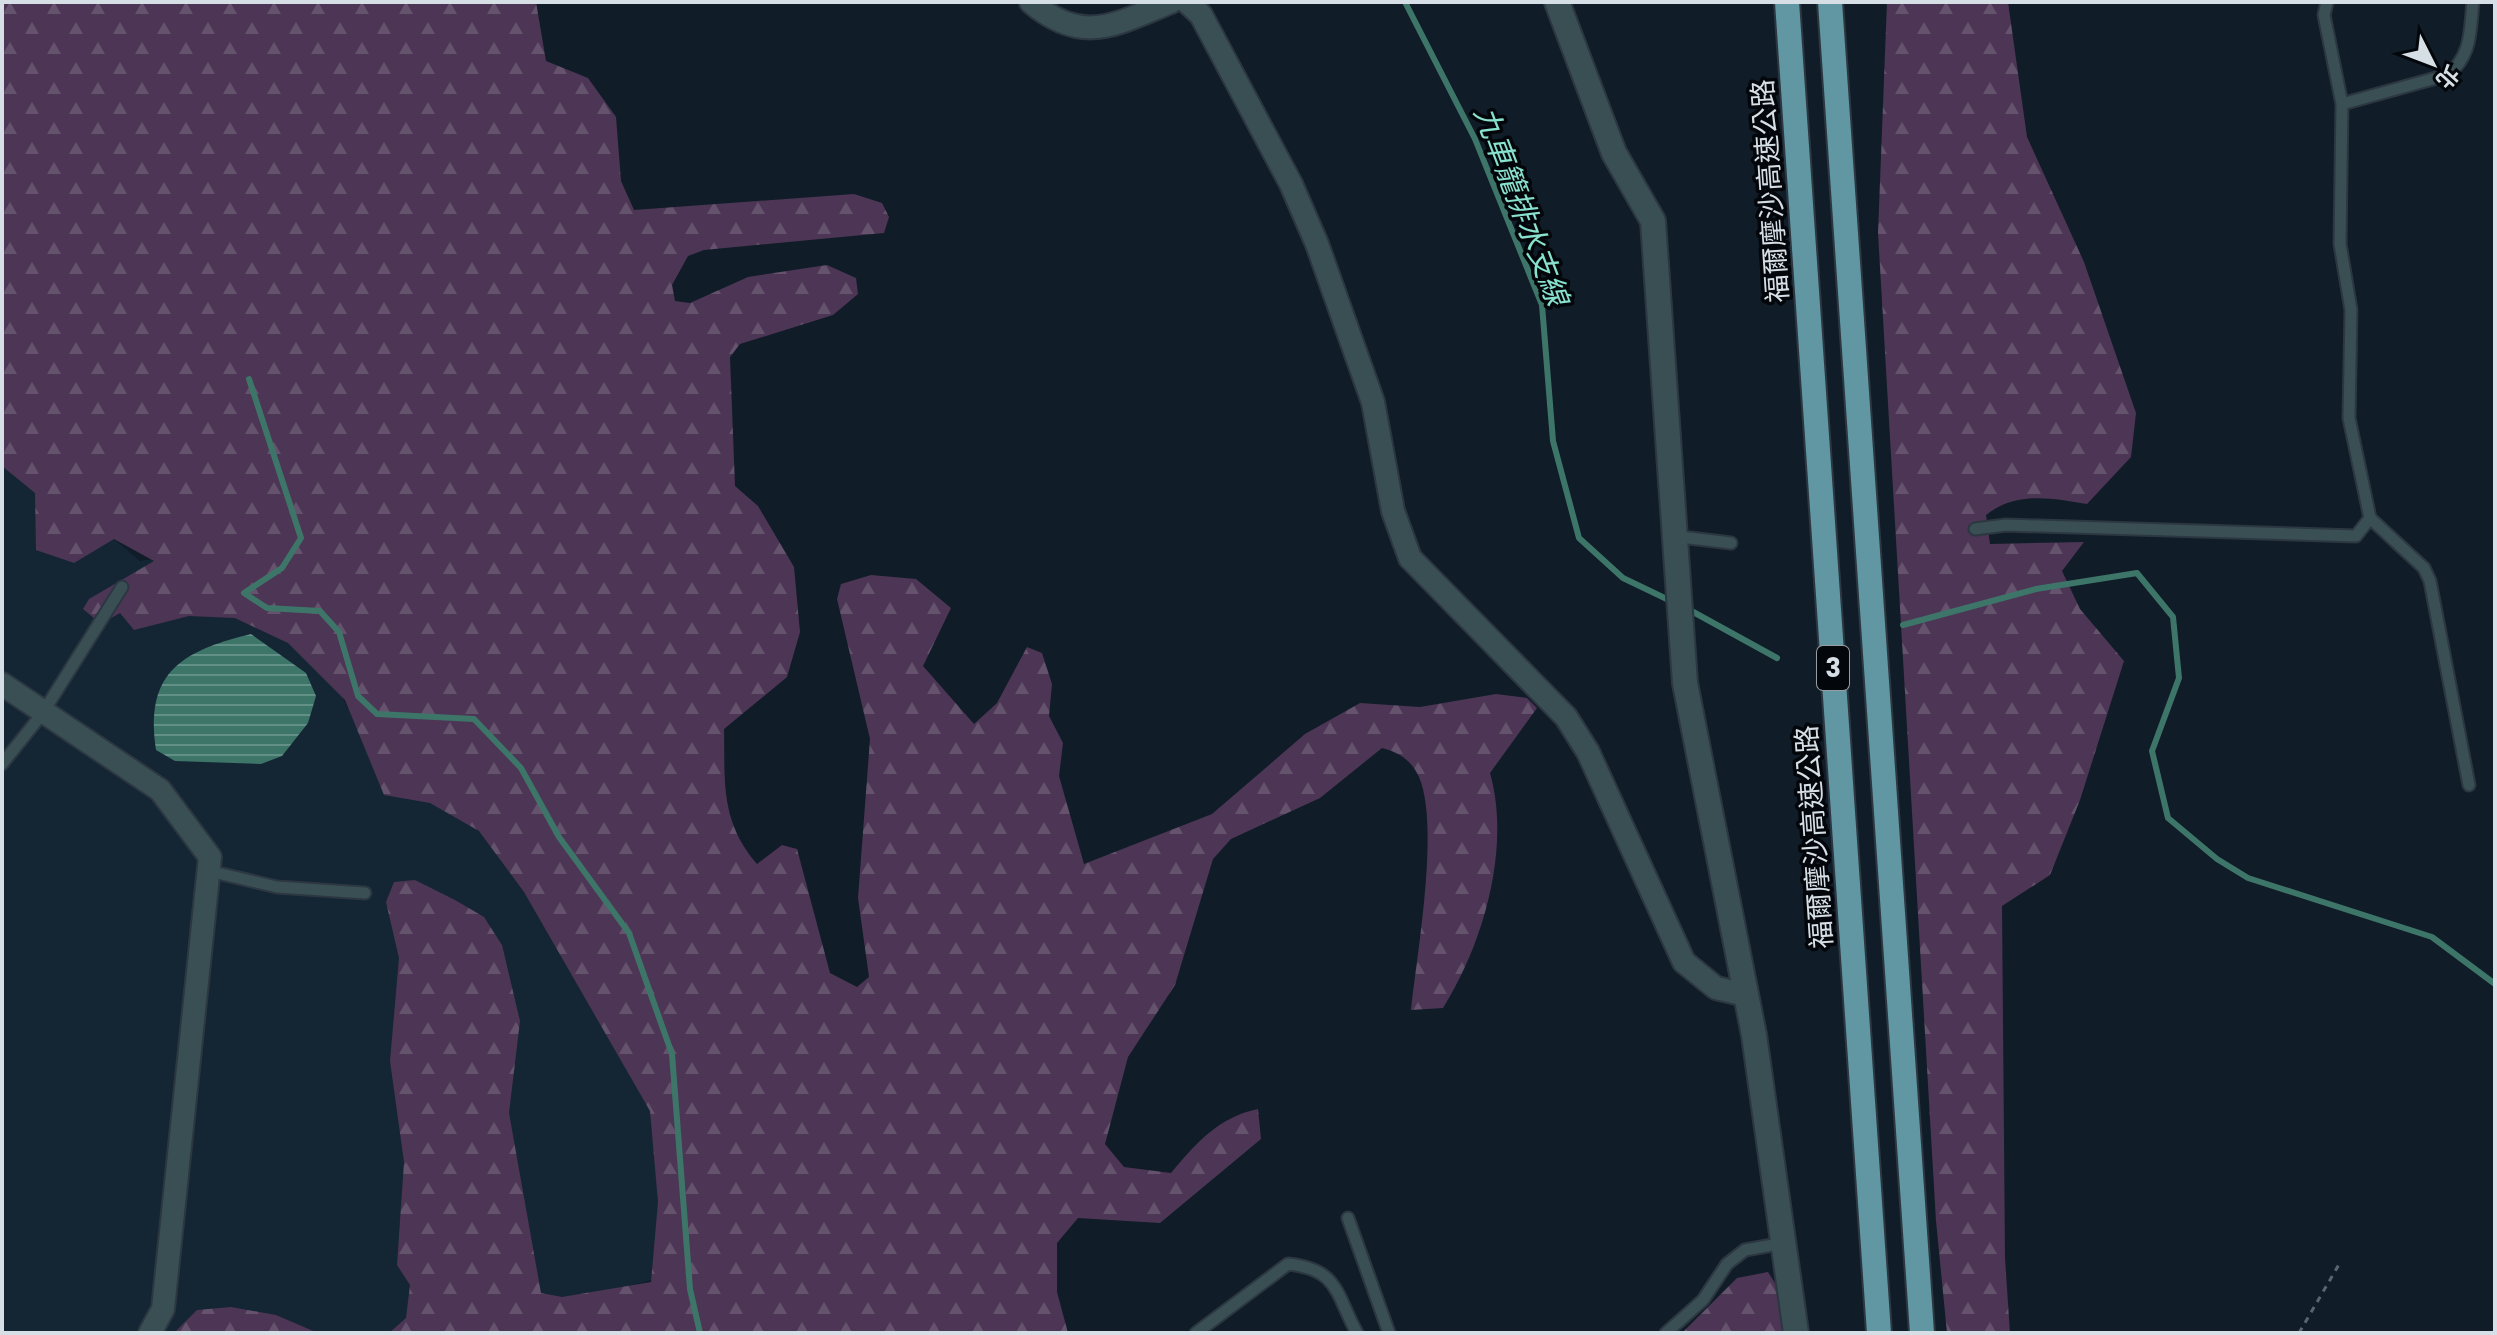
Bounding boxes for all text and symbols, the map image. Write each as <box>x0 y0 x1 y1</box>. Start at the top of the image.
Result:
north arrow <box>2393 24 2473 104</box>
text: 北 <box>2429 58 2466 96</box>
street label: 福爾摩沙高速公路 <box>1743 78 1798 304</box>
water label: 九車籠排水支線 <box>1464 100 1580 314</box>
road number: 3 <box>1817 646 1849 690</box>
street label: 福爾摩沙高速公路 <box>1787 724 1842 950</box>

